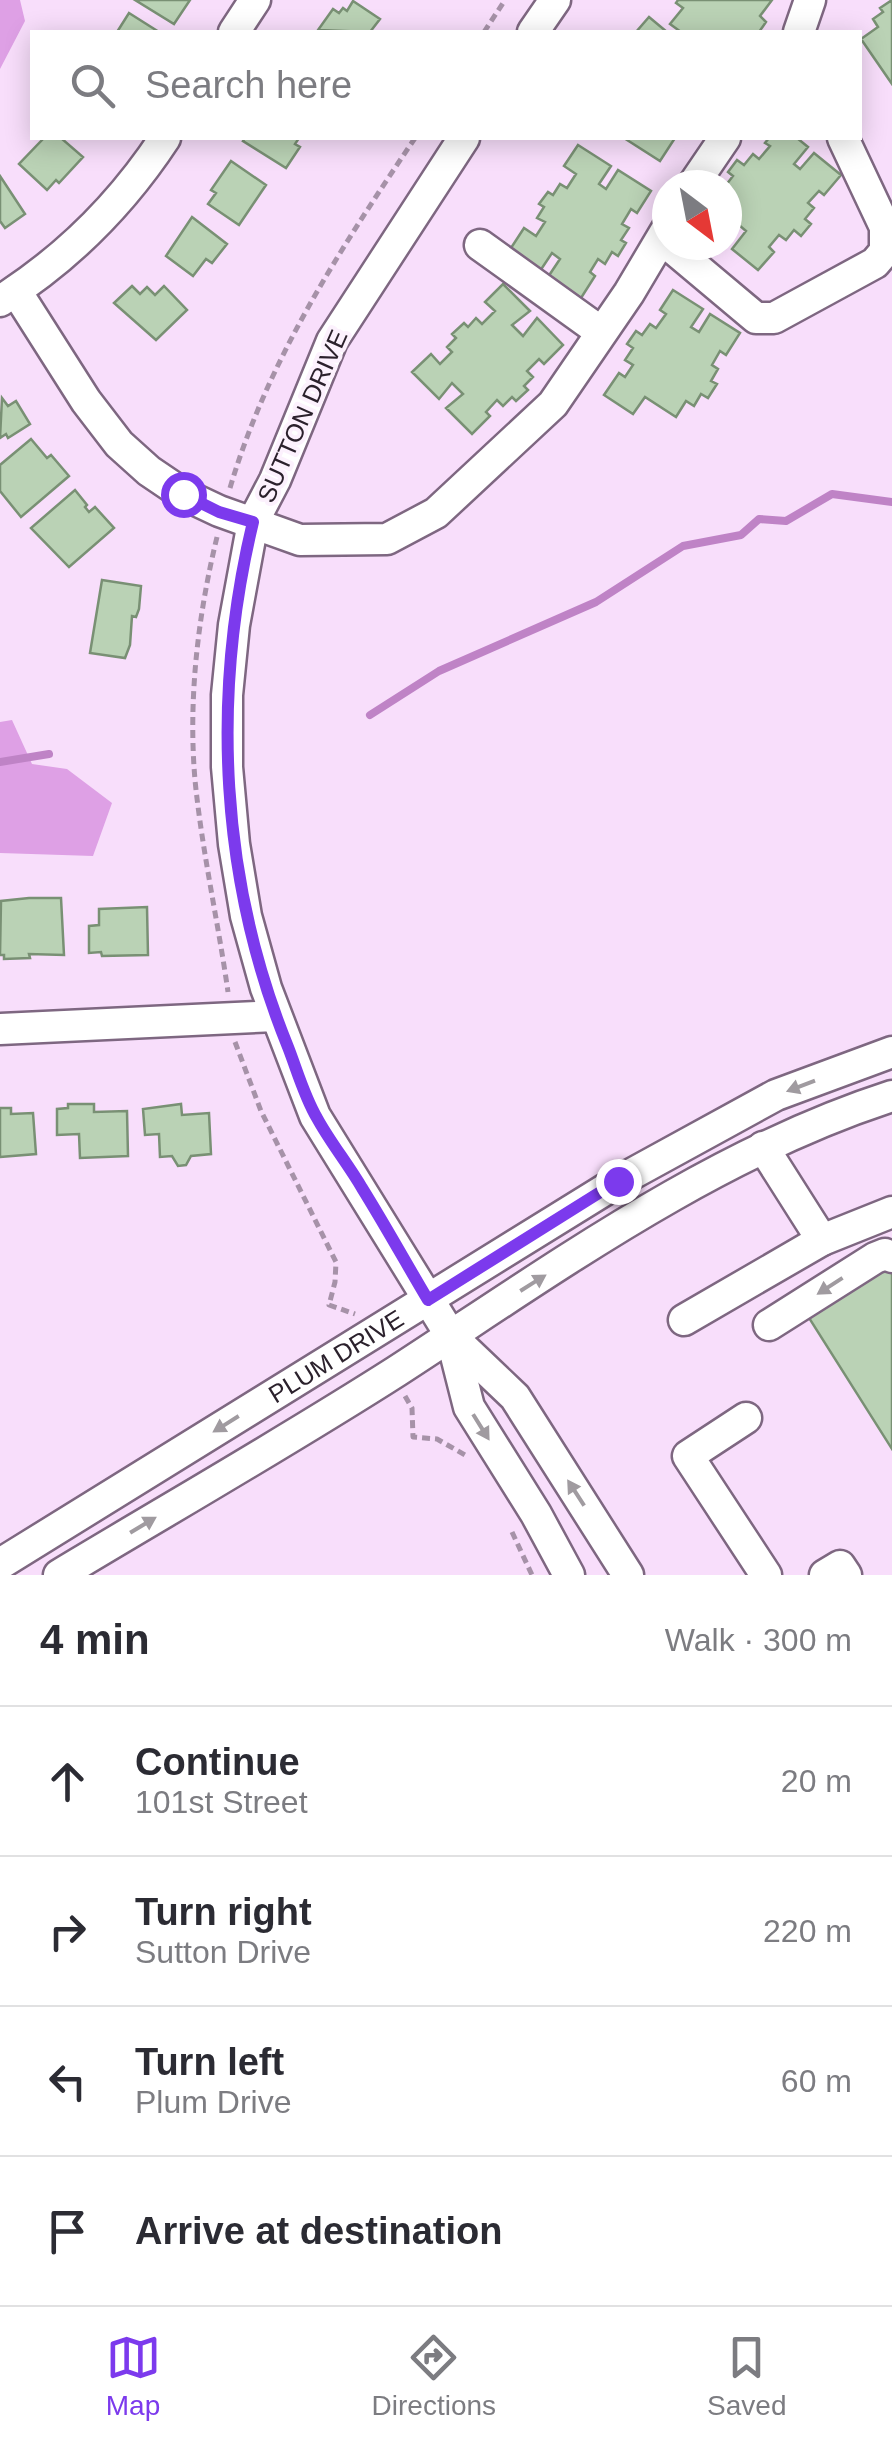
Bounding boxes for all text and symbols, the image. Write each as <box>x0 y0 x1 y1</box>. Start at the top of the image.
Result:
search box <box>30 30 862 140</box>
icon: search <box>65 58 120 113</box>
text: Search here <box>145 64 352 106</box>
north arrow <box>652 170 742 260</box>
street label: SUTTON DRIVE <box>251 325 353 507</box>
route start <box>161 472 207 518</box>
one-way arrow <box>785 1079 815 1094</box>
route end <box>596 1159 642 1205</box>
one-way arrow <box>519 1275 547 1293</box>
one-way arrow <box>816 1277 843 1295</box>
street label: PLUM DRIVE <box>264 1304 408 1408</box>
one-way arrow <box>212 1414 240 1432</box>
one-way arrow <box>472 1414 490 1441</box>
one-way arrow <box>567 1479 585 1507</box>
one-way arrow <box>129 1516 157 1534</box>
text: 4 min <box>40 1616 150 1663</box>
text: Walk · 300 m <box>665 1622 852 1658</box>
text: Continue <box>135 1741 300 1783</box>
icon: ahead <box>40 1754 95 1809</box>
text: 20 m <box>781 1763 852 1799</box>
text: 101st Street <box>135 1784 308 1820</box>
text: Turn right <box>135 1891 312 1933</box>
icon: right <box>40 1904 95 1959</box>
text: 220 m <box>763 1913 852 1949</box>
text: Sutton Drive <box>135 1934 311 1970</box>
text: Turn left <box>135 2041 284 2083</box>
icon: left <box>40 2054 95 2109</box>
text: 60 m <box>781 2063 852 2099</box>
text: Plum Drive <box>135 2084 291 2120</box>
icon: arrive <box>40 2204 95 2259</box>
text: Arrive at destination <box>135 2210 502 2252</box>
tab: Map <box>106 2330 161 2422</box>
tab: Directions <box>372 2330 496 2422</box>
tab: Saved <box>707 2330 786 2422</box>

